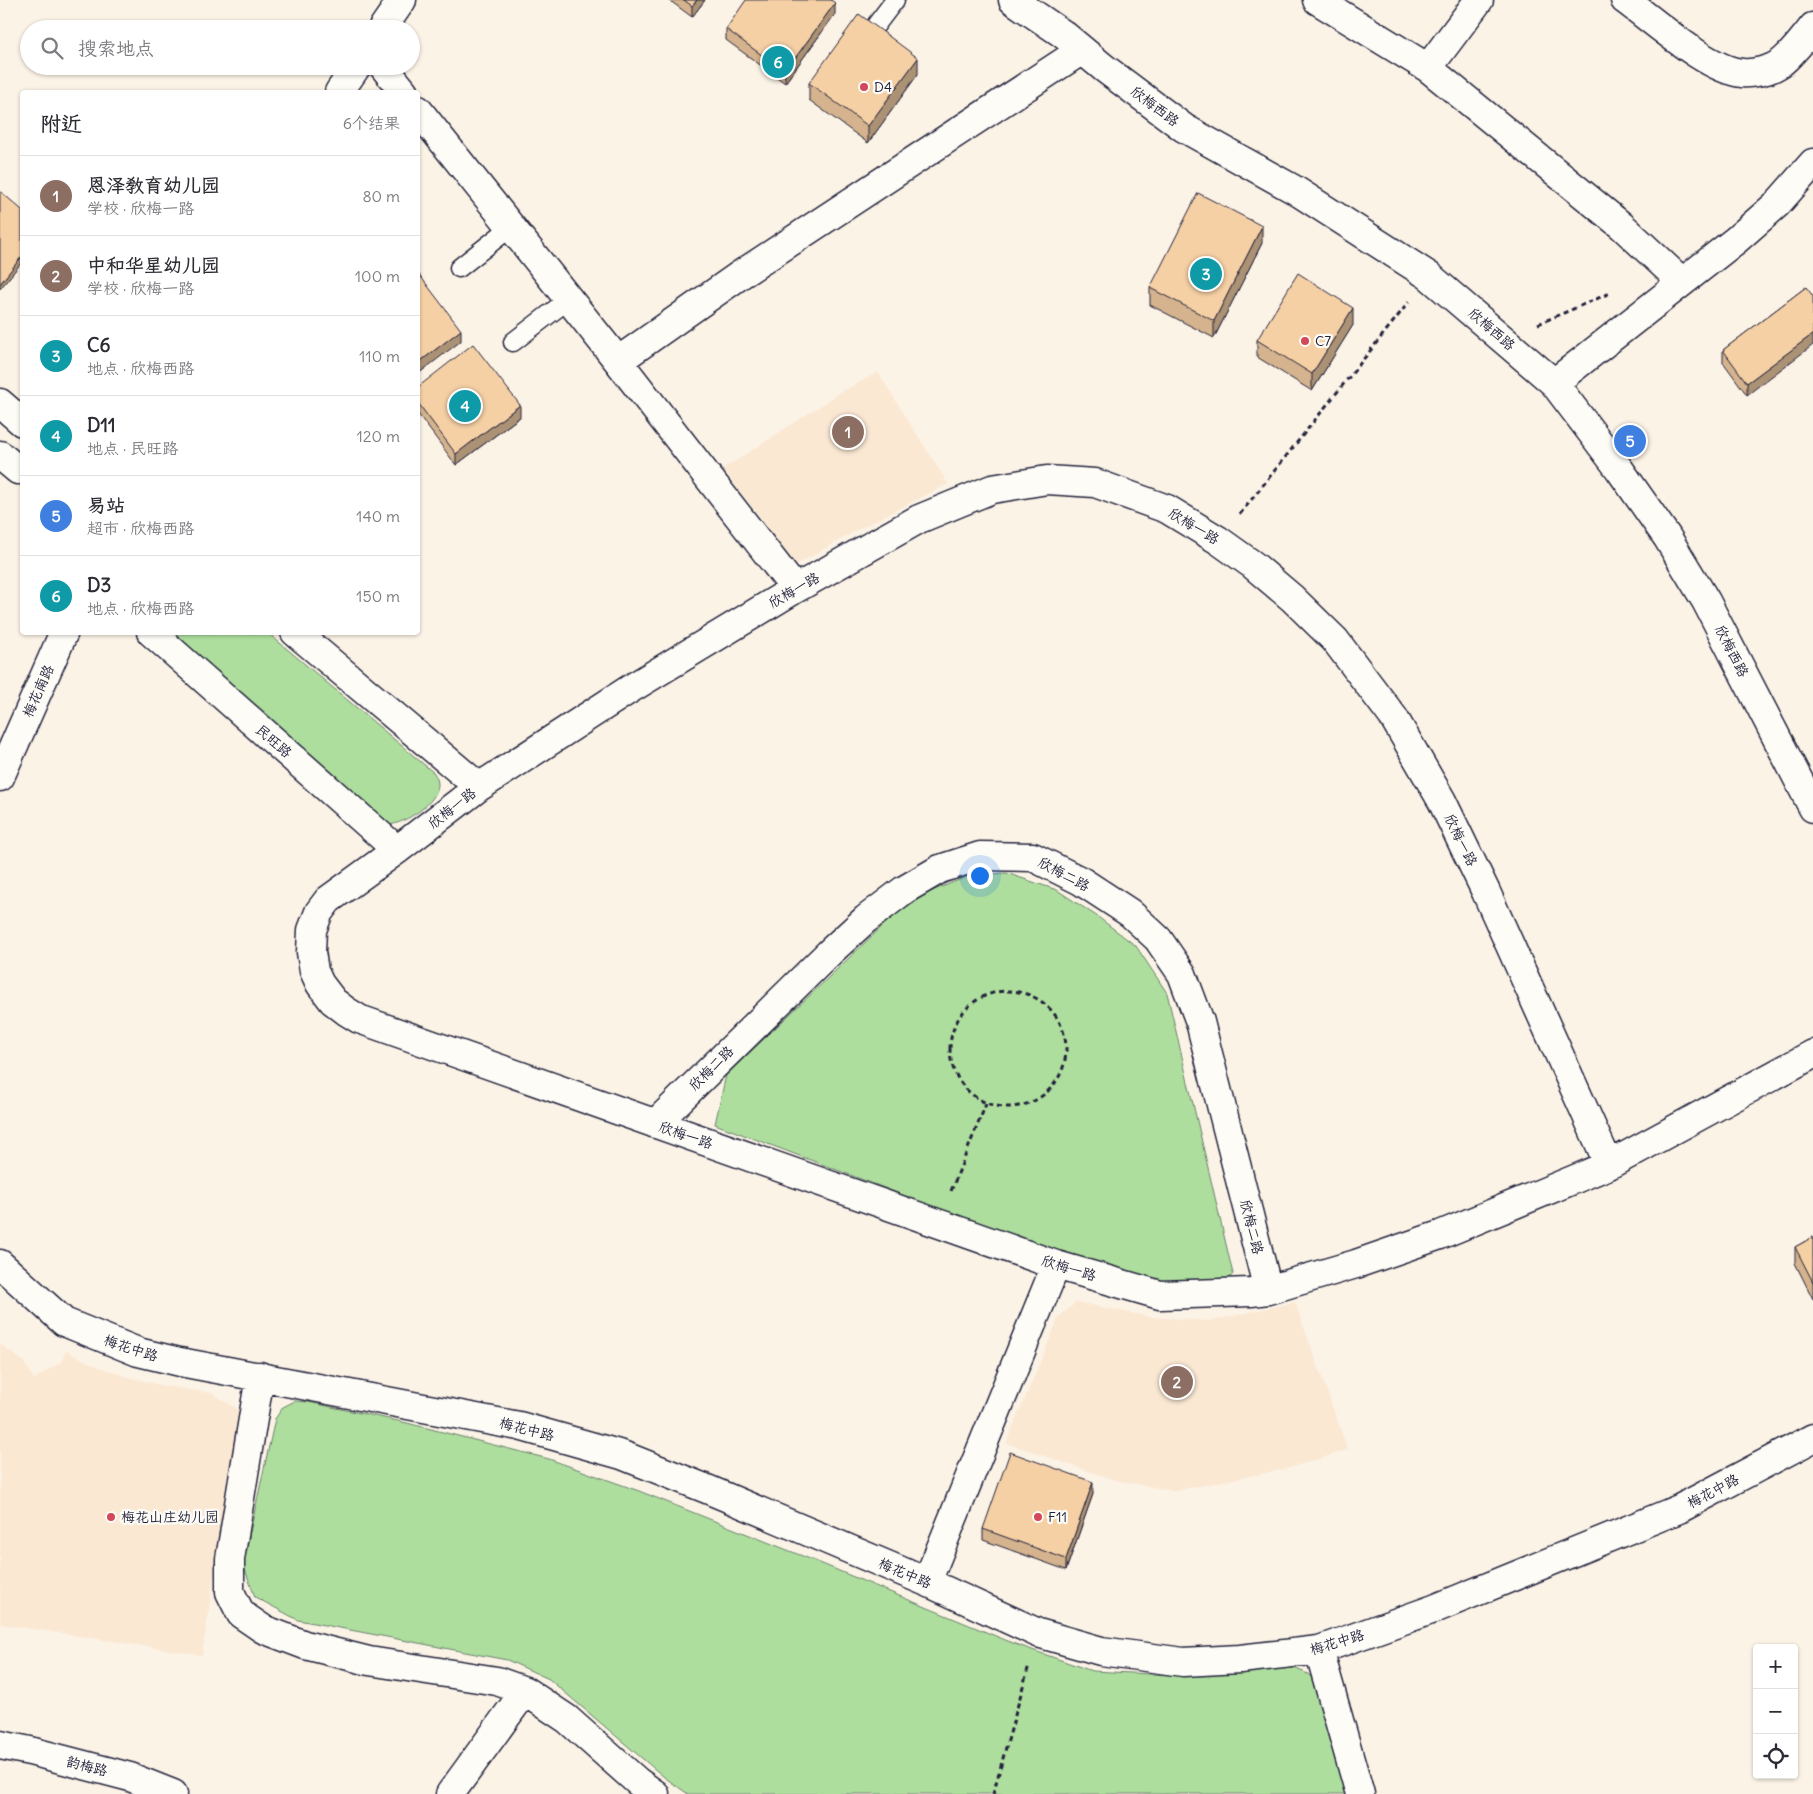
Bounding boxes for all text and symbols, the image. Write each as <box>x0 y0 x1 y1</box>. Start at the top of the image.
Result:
search box <box>20 20 420 75</box>
icon: search <box>38 34 66 62</box>
text: 搜索地点 <box>78 36 154 60</box>
pin: 6 <box>762 43 794 81</box>
place label: D4 <box>874 78 892 96</box>
marker: D4 <box>858 81 870 93</box>
street label: 欣梅西路 <box>1127 82 1183 130</box>
text: 附近 <box>40 110 82 137</box>
text: 6个结果 <box>343 113 400 133</box>
text: 恩泽教育幼儿园 <box>87 173 220 197</box>
text: 1 <box>53 186 59 206</box>
text: 80 m <box>362 186 400 206</box>
text: 学校 · 欣梅一路 <box>87 198 194 218</box>
text: 中和华星幼儿园 <box>87 253 220 277</box>
pin: 3 <box>1190 255 1222 293</box>
text: 2 <box>52 266 60 286</box>
text: 100 m <box>355 266 400 286</box>
text: 学校 · 欣梅一路 <box>87 278 194 298</box>
street label: 欣梅西路 <box>1465 304 1519 354</box>
place label: C7 <box>1315 332 1331 350</box>
text: C6 <box>87 333 110 357</box>
marker: C7 <box>1299 335 1311 347</box>
text: 3 <box>51 346 61 366</box>
text: 110 m <box>359 346 400 366</box>
text: 地点 · 欣梅西路 <box>87 358 194 378</box>
pin: 4 <box>449 387 481 425</box>
text: D11 <box>87 413 116 437</box>
pin: 1 <box>832 413 864 451</box>
pin: 5 <box>1614 422 1646 460</box>
text: 4 <box>51 426 61 446</box>
text: 120 m <box>357 426 400 446</box>
text: 地点 · 民旺路 <box>87 438 178 458</box>
text: 易站 <box>87 493 125 517</box>
street label: 欣梅一路 <box>1165 504 1223 548</box>
text: 5 <box>51 506 61 526</box>
text: 140 m <box>356 506 400 526</box>
text: 超市 · 欣梅西路 <box>87 518 194 538</box>
street label: 欣梅一路 <box>765 568 823 612</box>
text: D3 <box>87 573 111 597</box>
text: 6 <box>51 586 61 606</box>
text: 150 m <box>356 586 400 606</box>
text: 地点 · 欣梅西路 <box>87 598 194 618</box>
street label: 欣梅西路 <box>1711 622 1753 680</box>
street label: 梅花南路 <box>18 662 58 720</box>
street label: 民旺路 <box>252 720 296 762</box>
street label: 欣梅一路 <box>424 784 480 832</box>
street label: 欣梅一路 <box>1441 811 1481 869</box>
street label: 欣梅二路 <box>1035 853 1093 895</box>
your location <box>967 863 993 889</box>
street label: 欣梅二路 <box>685 1042 737 1094</box>
street label: 欣梅一路 <box>657 1117 715 1153</box>
street label: 欣梅二路 <box>1236 1198 1268 1256</box>
street label: 欣梅一路 <box>1040 1251 1098 1285</box>
street label: 梅花中路 <box>102 1331 160 1365</box>
pin: 2 <box>1161 1363 1193 1401</box>
street label: 梅花中路 <box>498 1413 556 1445</box>
street label: 梅花中路 <box>1684 1470 1742 1512</box>
place label: 梅花山庄幼儿园 <box>121 1508 219 1526</box>
place label: F11 <box>1048 1508 1067 1526</box>
marker: 梅花山庄幼儿园 <box>105 1511 117 1523</box>
marker: F11 <box>1032 1511 1044 1523</box>
street label: 梅花中路 <box>876 1554 934 1592</box>
street label: 梅花中路 <box>1308 1625 1366 1659</box>
map controls <box>1753 1644 1798 1779</box>
button: + <box>1753 1644 1798 1689</box>
button: − <box>1753 1689 1798 1734</box>
button: locate <box>1753 1734 1798 1779</box>
street label: 韵梅路 <box>64 1752 110 1780</box>

